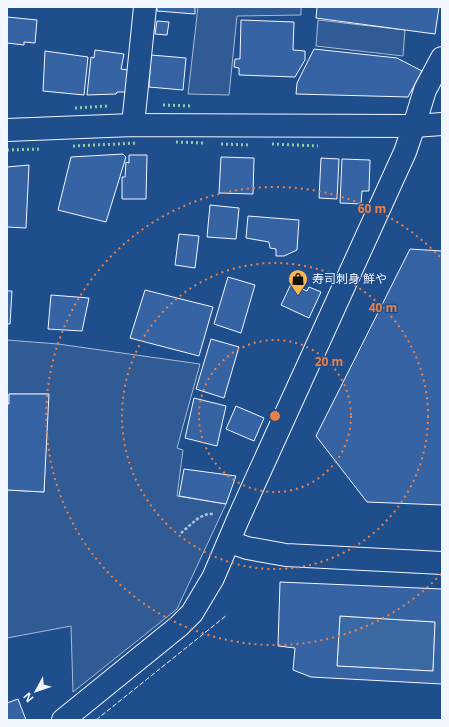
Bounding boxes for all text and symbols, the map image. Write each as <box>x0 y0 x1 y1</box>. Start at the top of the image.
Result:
text: 60 m <box>358 200 386 217</box>
shop icon: 寿司刺身 鮮や <box>287 268 309 296</box>
place label: 寿司刺身 鮮や <box>312 270 387 287</box>
text: 40 m <box>369 299 397 316</box>
text: 20 m <box>315 353 343 370</box>
centre of rings <box>268 409 282 423</box>
north arrow <box>16 671 56 711</box>
text: N <box>19 689 37 706</box>

